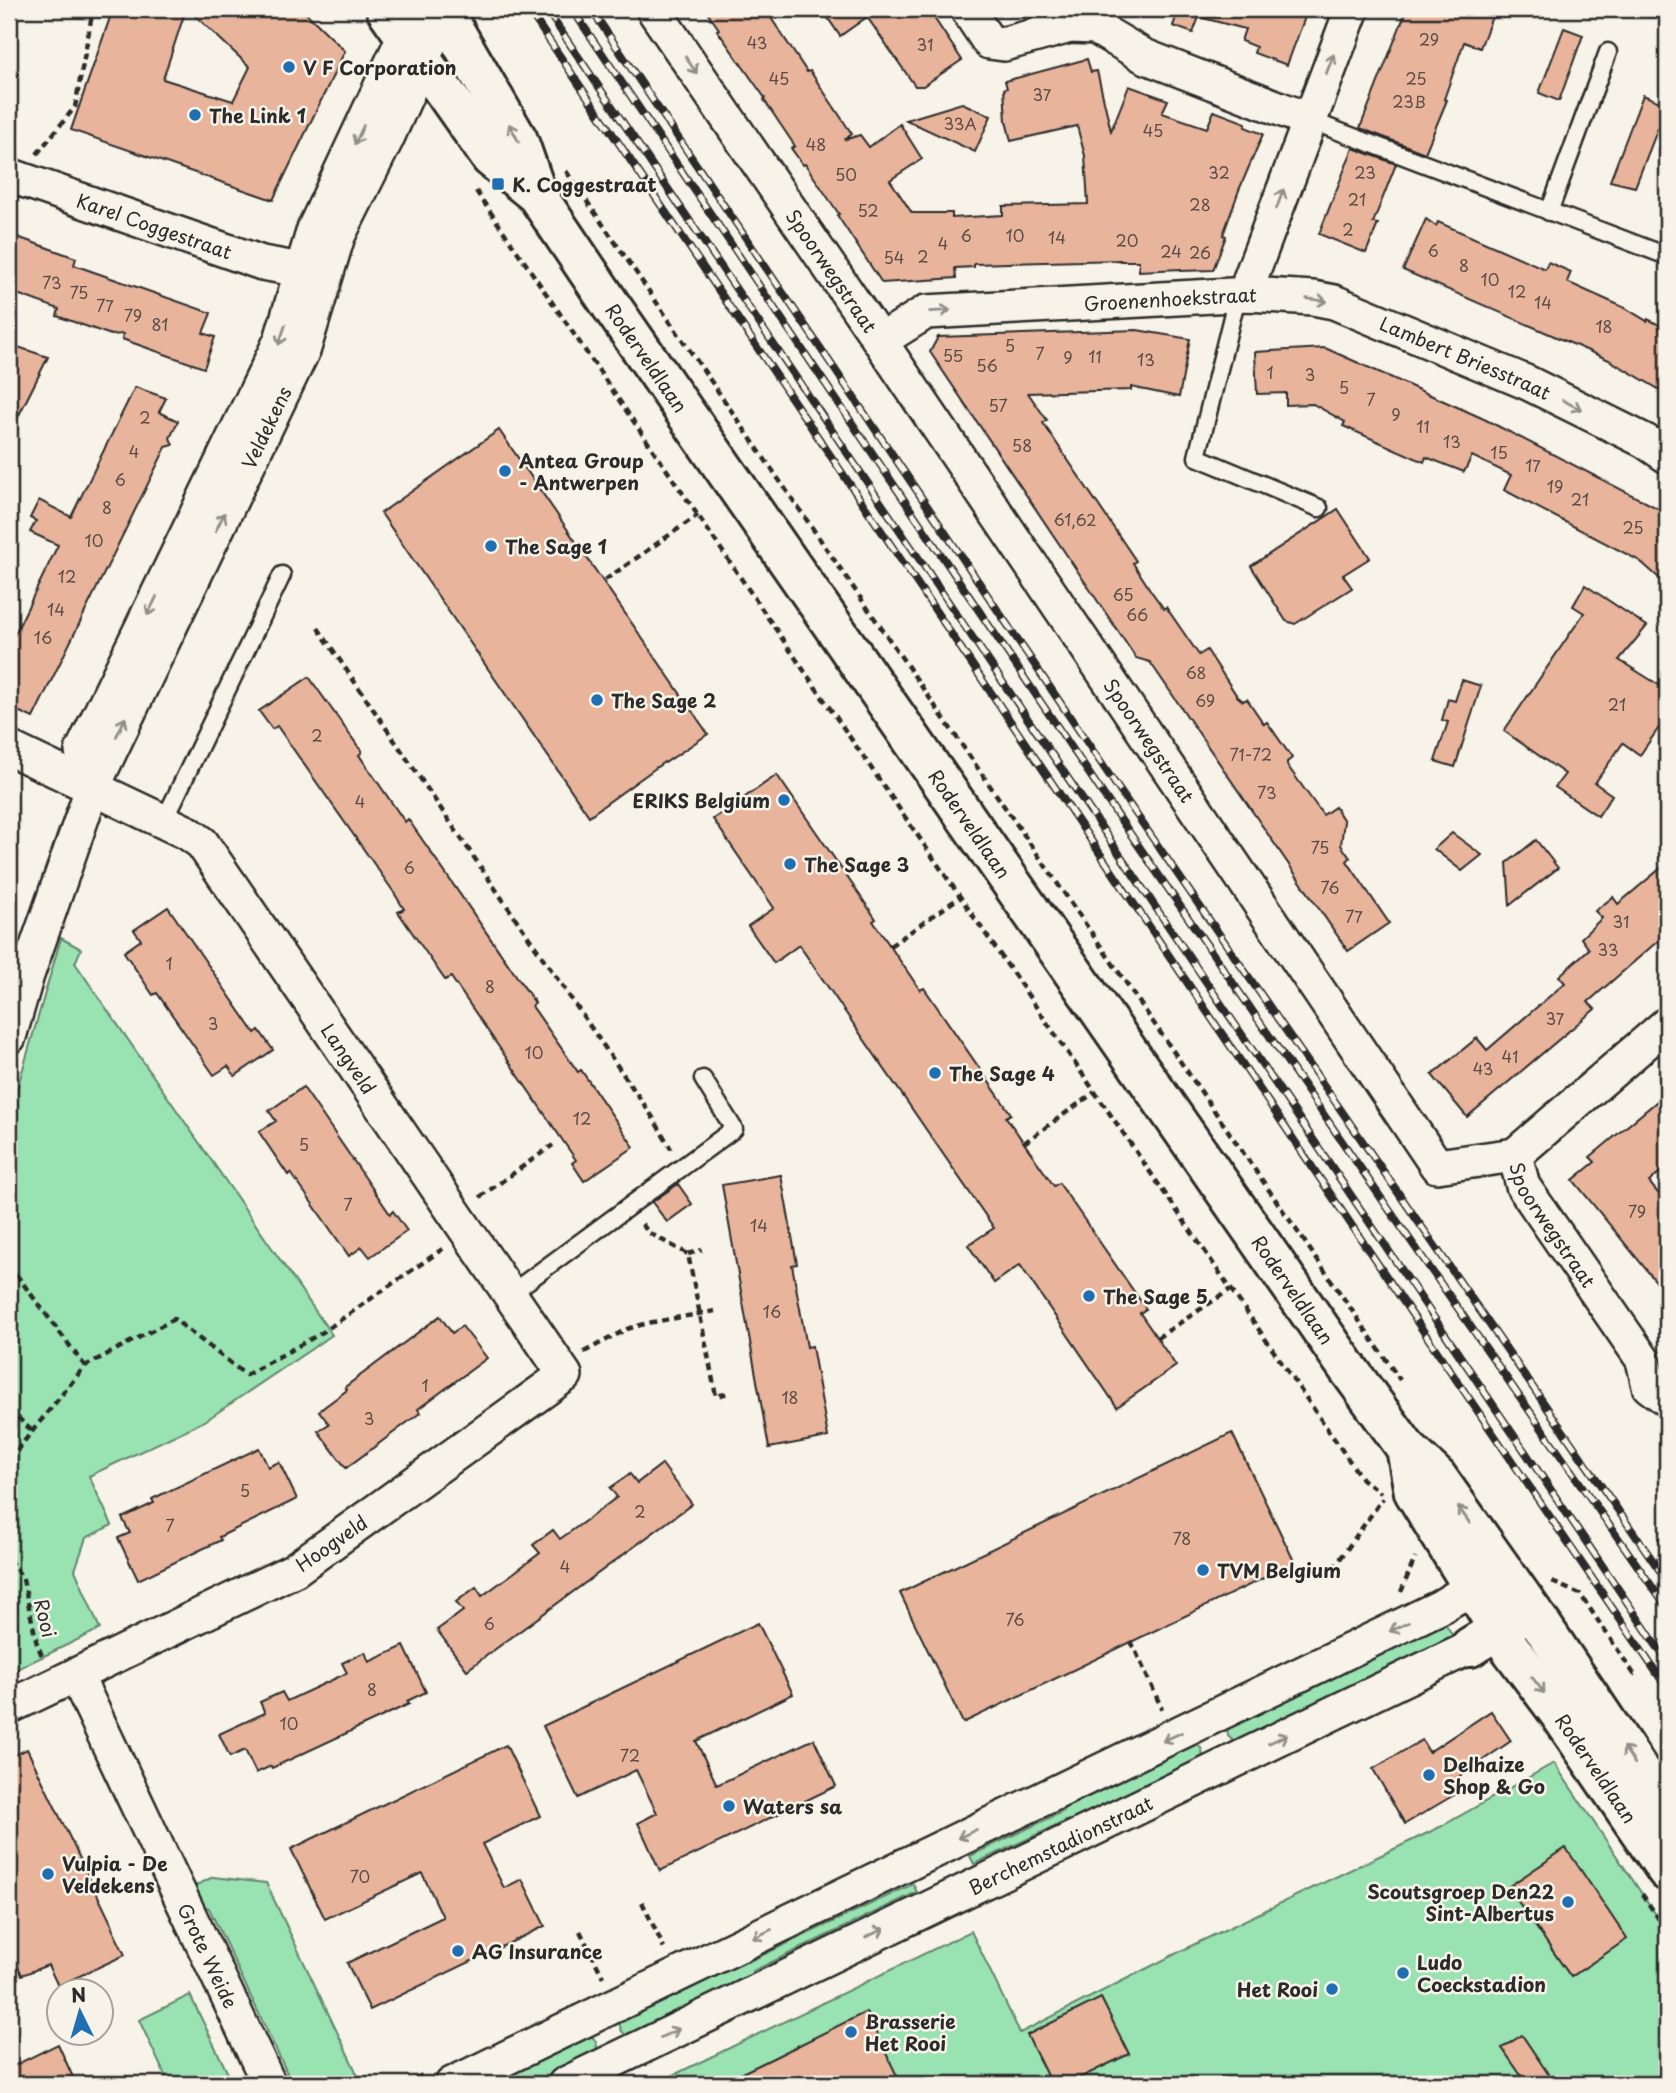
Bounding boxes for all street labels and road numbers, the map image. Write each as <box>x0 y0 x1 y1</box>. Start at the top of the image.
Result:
street label: Karel Coggestraat <box>73 186 236 266</box>
street label: Spoorwegstraat <box>780 203 884 338</box>
street label: Groenenhoekstraat <box>1083 280 1258 317</box>
street label: Roderveldlaan <box>599 297 695 418</box>
street label: Lambert Briesstraat <box>1376 309 1556 406</box>
street label: Veldekens <box>234 381 298 473</box>
street label: Spoorwegstraat <box>1098 673 1202 808</box>
street label: Roderveldlaan <box>922 763 1018 884</box>
street label: Langveld <box>315 1017 383 1099</box>
street label: Spoorwegstraat <box>1503 1159 1603 1293</box>
street label: Roderveldlaan <box>1245 1229 1341 1350</box>
street label: Hoogveld <box>289 1508 373 1578</box>
street label: Rooi <box>28 1596 64 1640</box>
street label: Roderveldlaan <box>1549 1708 1644 1829</box>
street label: Berchemstadionstraat <box>963 1788 1157 1901</box>
street label: Grote Weide <box>171 1898 245 2013</box>

